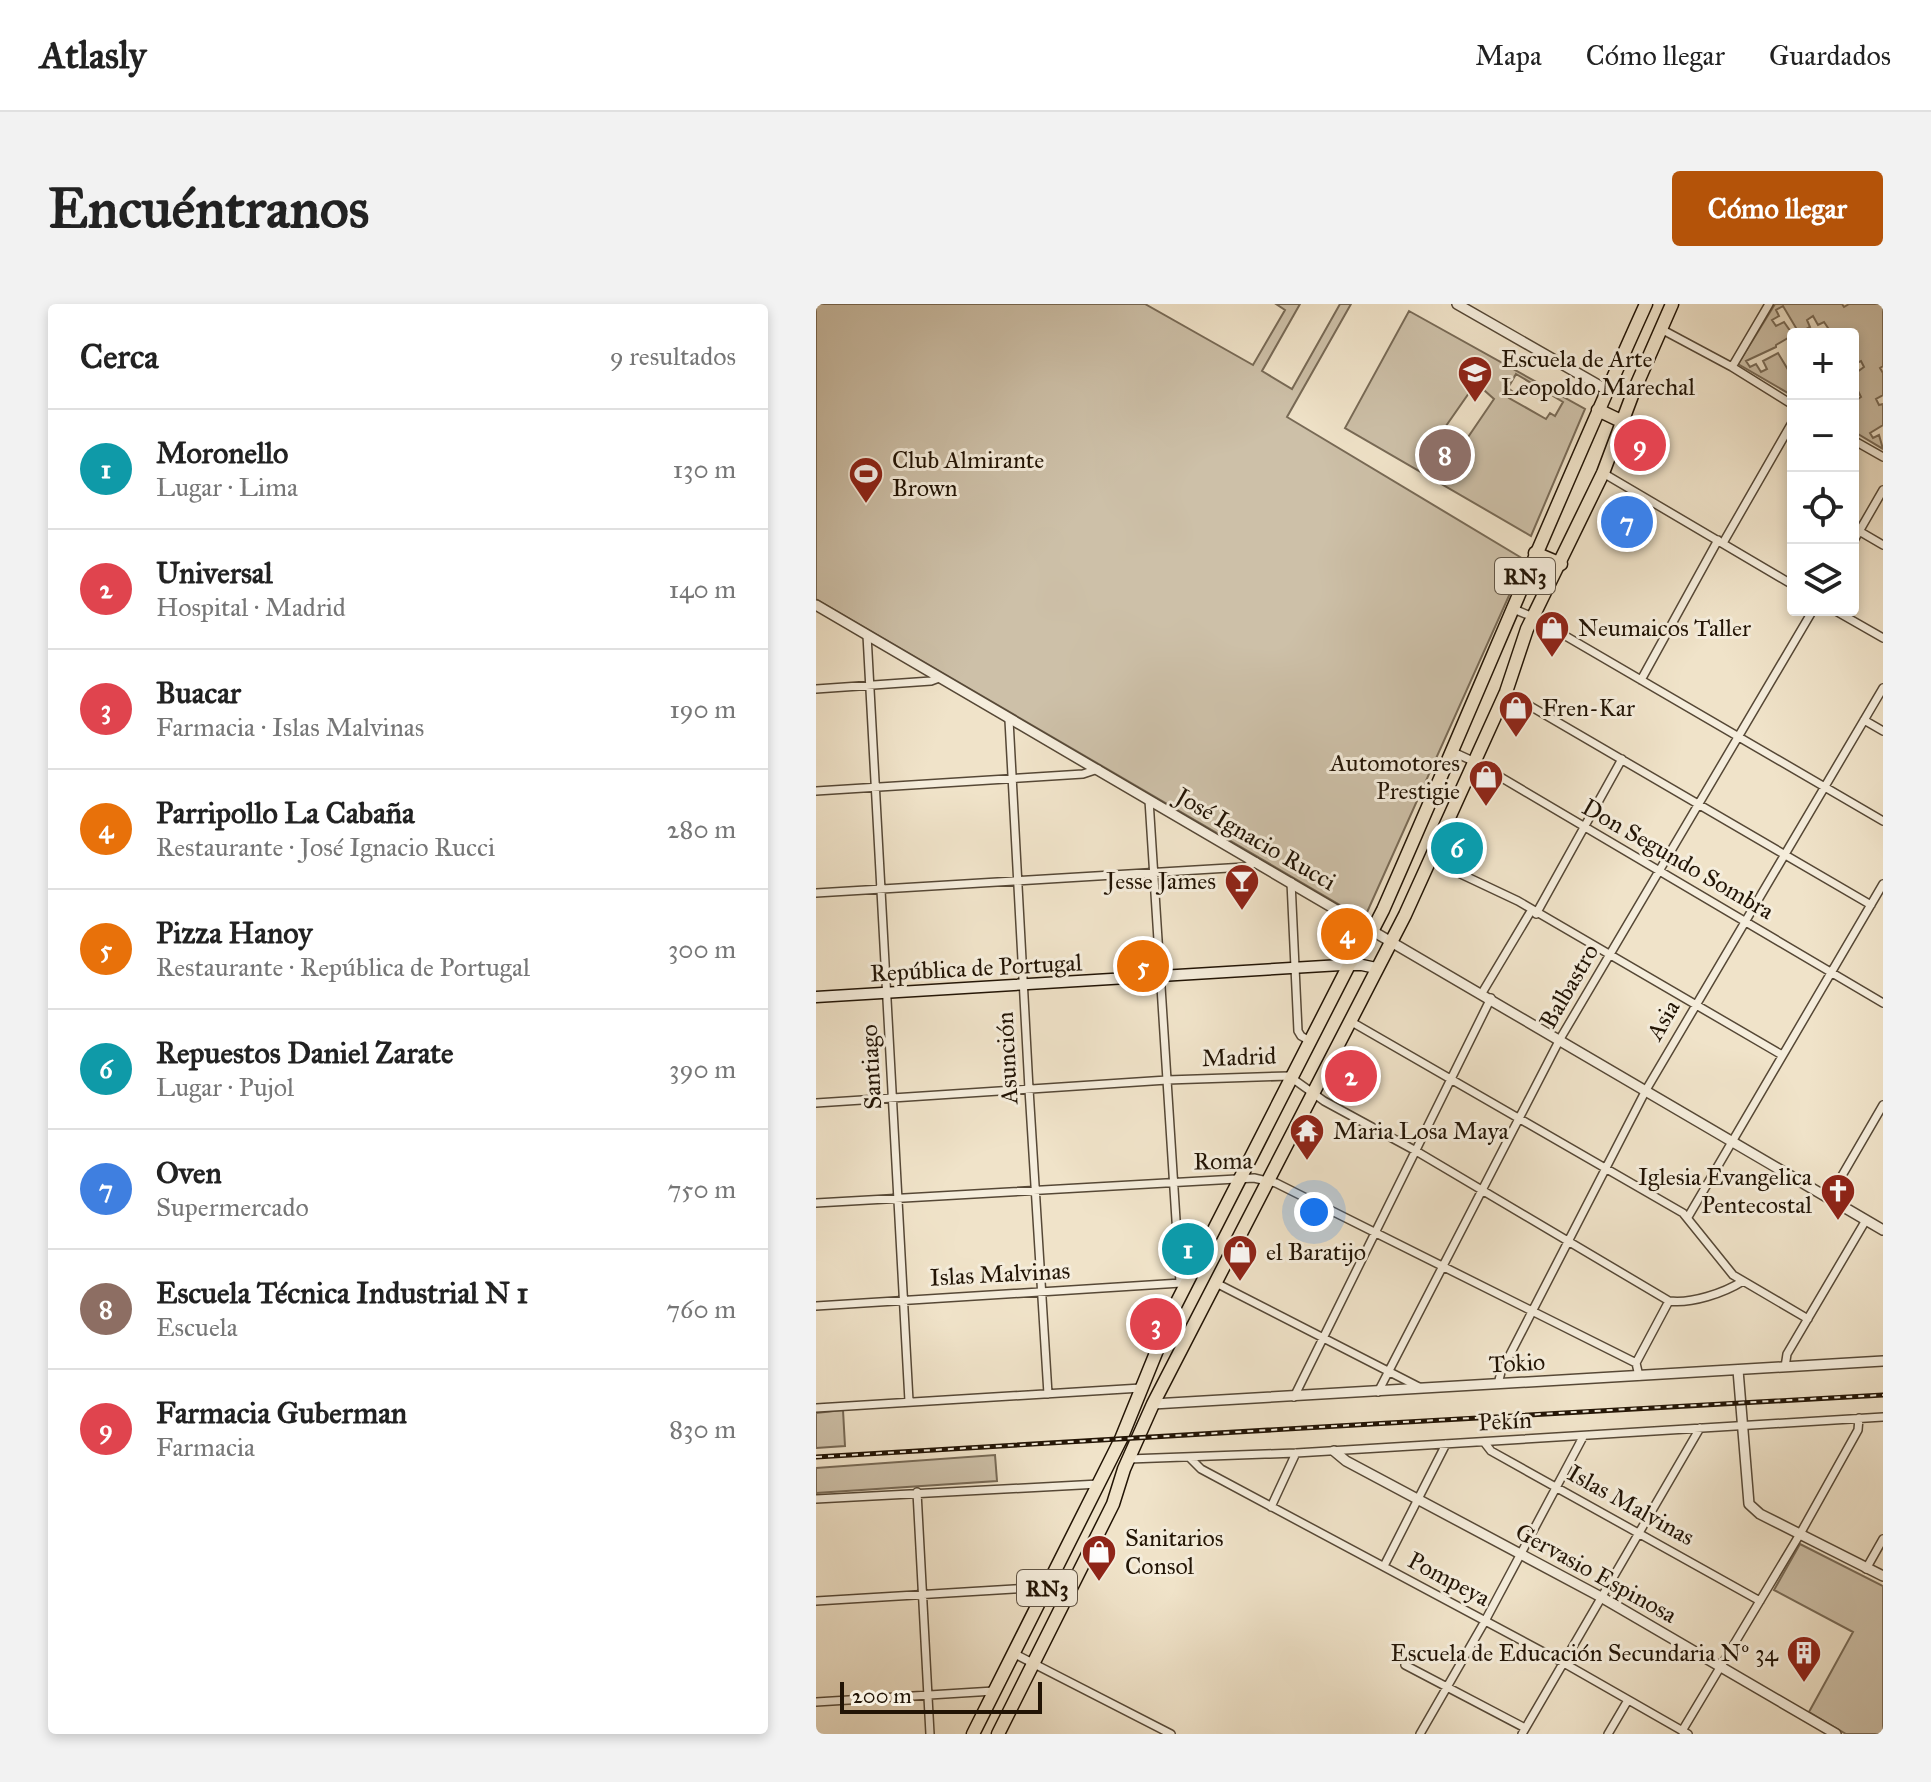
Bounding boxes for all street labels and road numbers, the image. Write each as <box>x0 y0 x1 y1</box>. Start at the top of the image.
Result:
road number: RN3 <box>1495 558 1555 594</box>
street label: José Ignacio Rucci <box>1168 779 1342 897</box>
street label: Don Segundo Sombra <box>1577 792 1780 927</box>
street label: Balbastro <box>1533 938 1605 1034</box>
street label: República de Portugal <box>869 947 1083 989</box>
street label: Asia <box>1639 994 1687 1046</box>
street label: Asunción <box>990 1011 1024 1106</box>
street label: Santiago <box>854 1024 888 1110</box>
street label: Madrid <box>1201 1041 1277 1073</box>
street label: Roma <box>1193 1145 1254 1177</box>
street label: Islas Malvinas <box>929 1255 1071 1293</box>
street label: Tokio <box>1488 1347 1546 1379</box>
street label: Pekín <box>1477 1405 1533 1437</box>
street label: Islas Malvinas <box>1562 1458 1700 1552</box>
street label: Gervasio Espinosa <box>1510 1516 1683 1630</box>
street label: Pompeya <box>1403 1545 1496 1613</box>
road number: RN3 <box>1017 1570 1077 1606</box>

